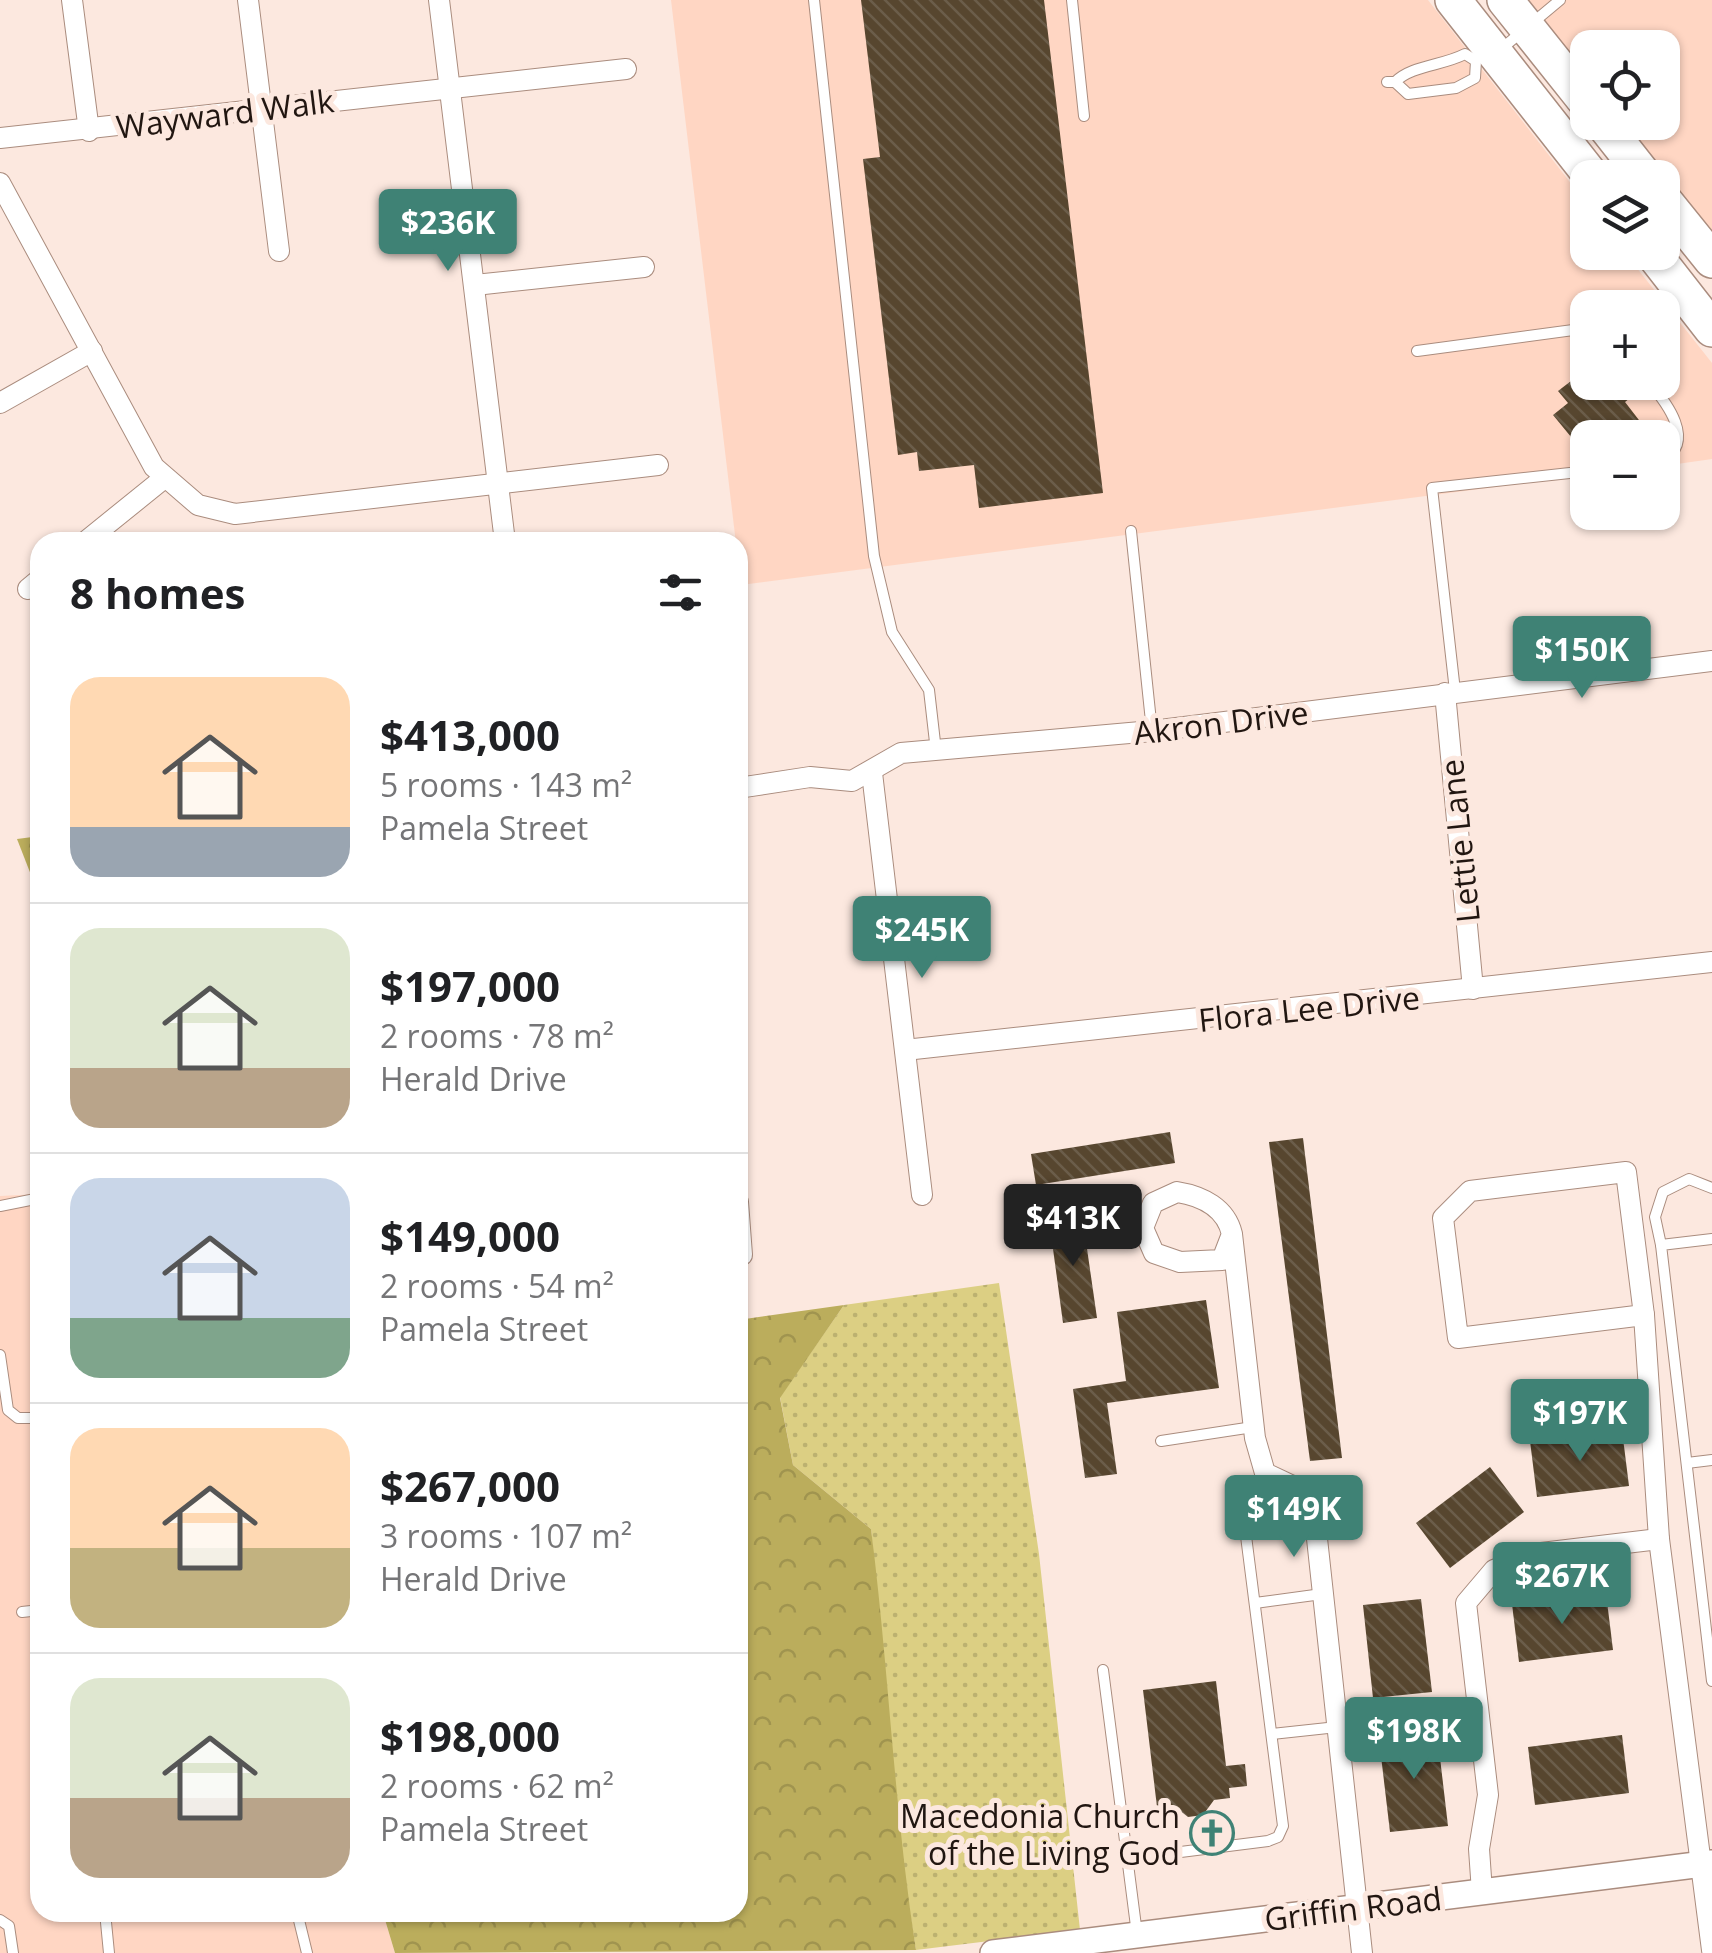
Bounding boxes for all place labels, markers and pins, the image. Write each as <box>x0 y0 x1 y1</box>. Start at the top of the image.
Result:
pin: $236K <box>378 189 518 274</box>
pin: $150K <box>1512 616 1652 701</box>
pin: $245K <box>852 896 992 981</box>
pin: $413K <box>1003 1184 1143 1269</box>
pin: $197K <box>1510 1379 1650 1464</box>
pin: $149K <box>1224 1475 1364 1560</box>
pin: $267K <box>1492 1542 1632 1627</box>
pin: $198K <box>1344 1697 1484 1782</box>
place label: Macedonia Church of the Living God <box>900 1794 1180 1874</box>
church icon: Macedonia Church of the Living God <box>1189 1810 1235 1856</box>

